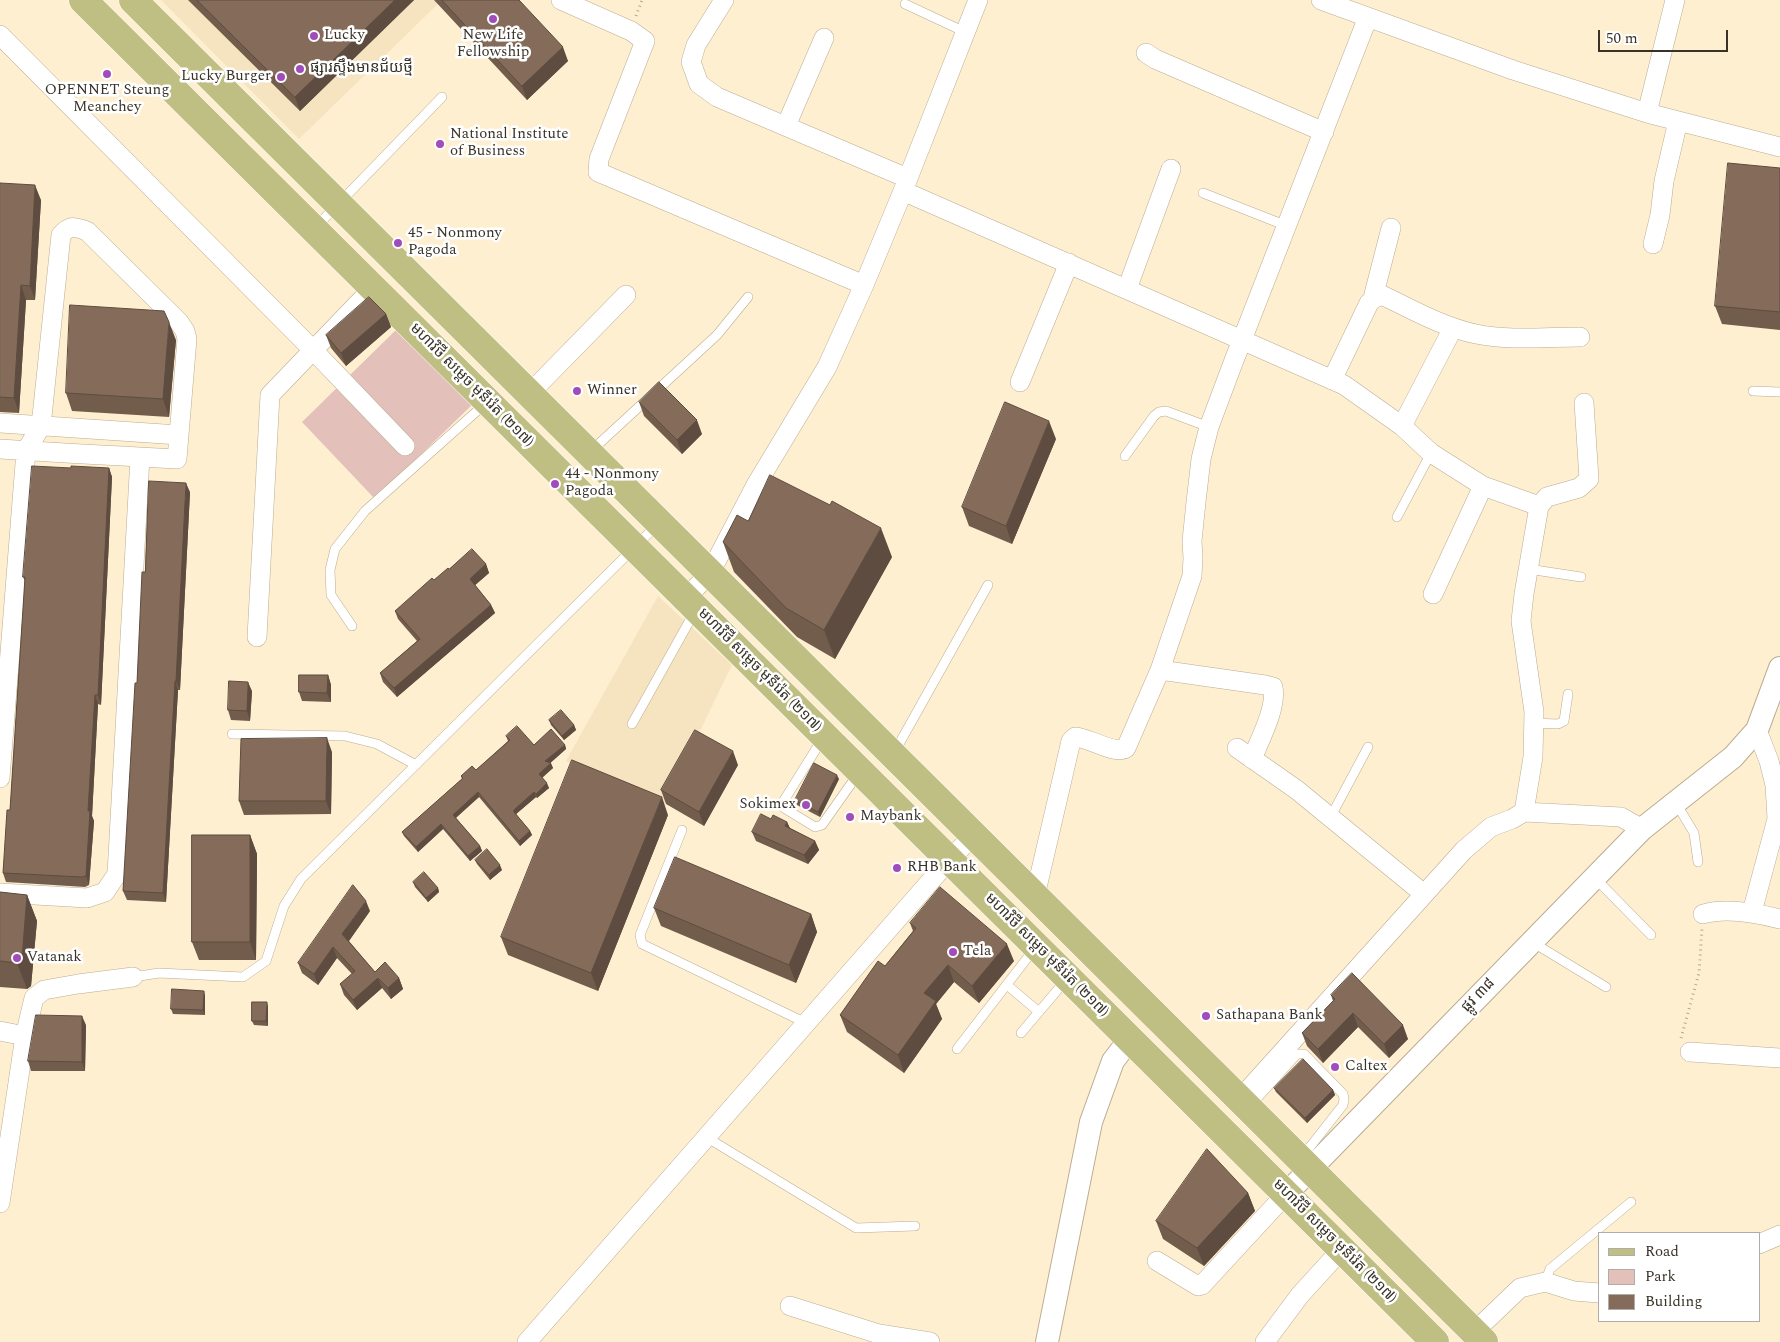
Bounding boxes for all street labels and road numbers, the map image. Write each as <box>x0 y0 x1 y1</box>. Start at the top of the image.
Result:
street label: មហាវិថី សម្តេច មុនីរ៉េត (២១៧) <box>405 320 537 452</box>
street label: មហាវិថី សម្តេច មុនីរ៉េត (២១៧) <box>693 605 825 737</box>
street label: មហាវិថី សម្តេច មុនីរ៉េត (២១៧) <box>980 890 1112 1022</box>
street label: ផ្លូវ ៣៨ <box>1458 975 1500 1017</box>
street label: មហាវិថី សម្តេច មុនីរ៉េត (២១៧) <box>1268 1176 1400 1308</box>

